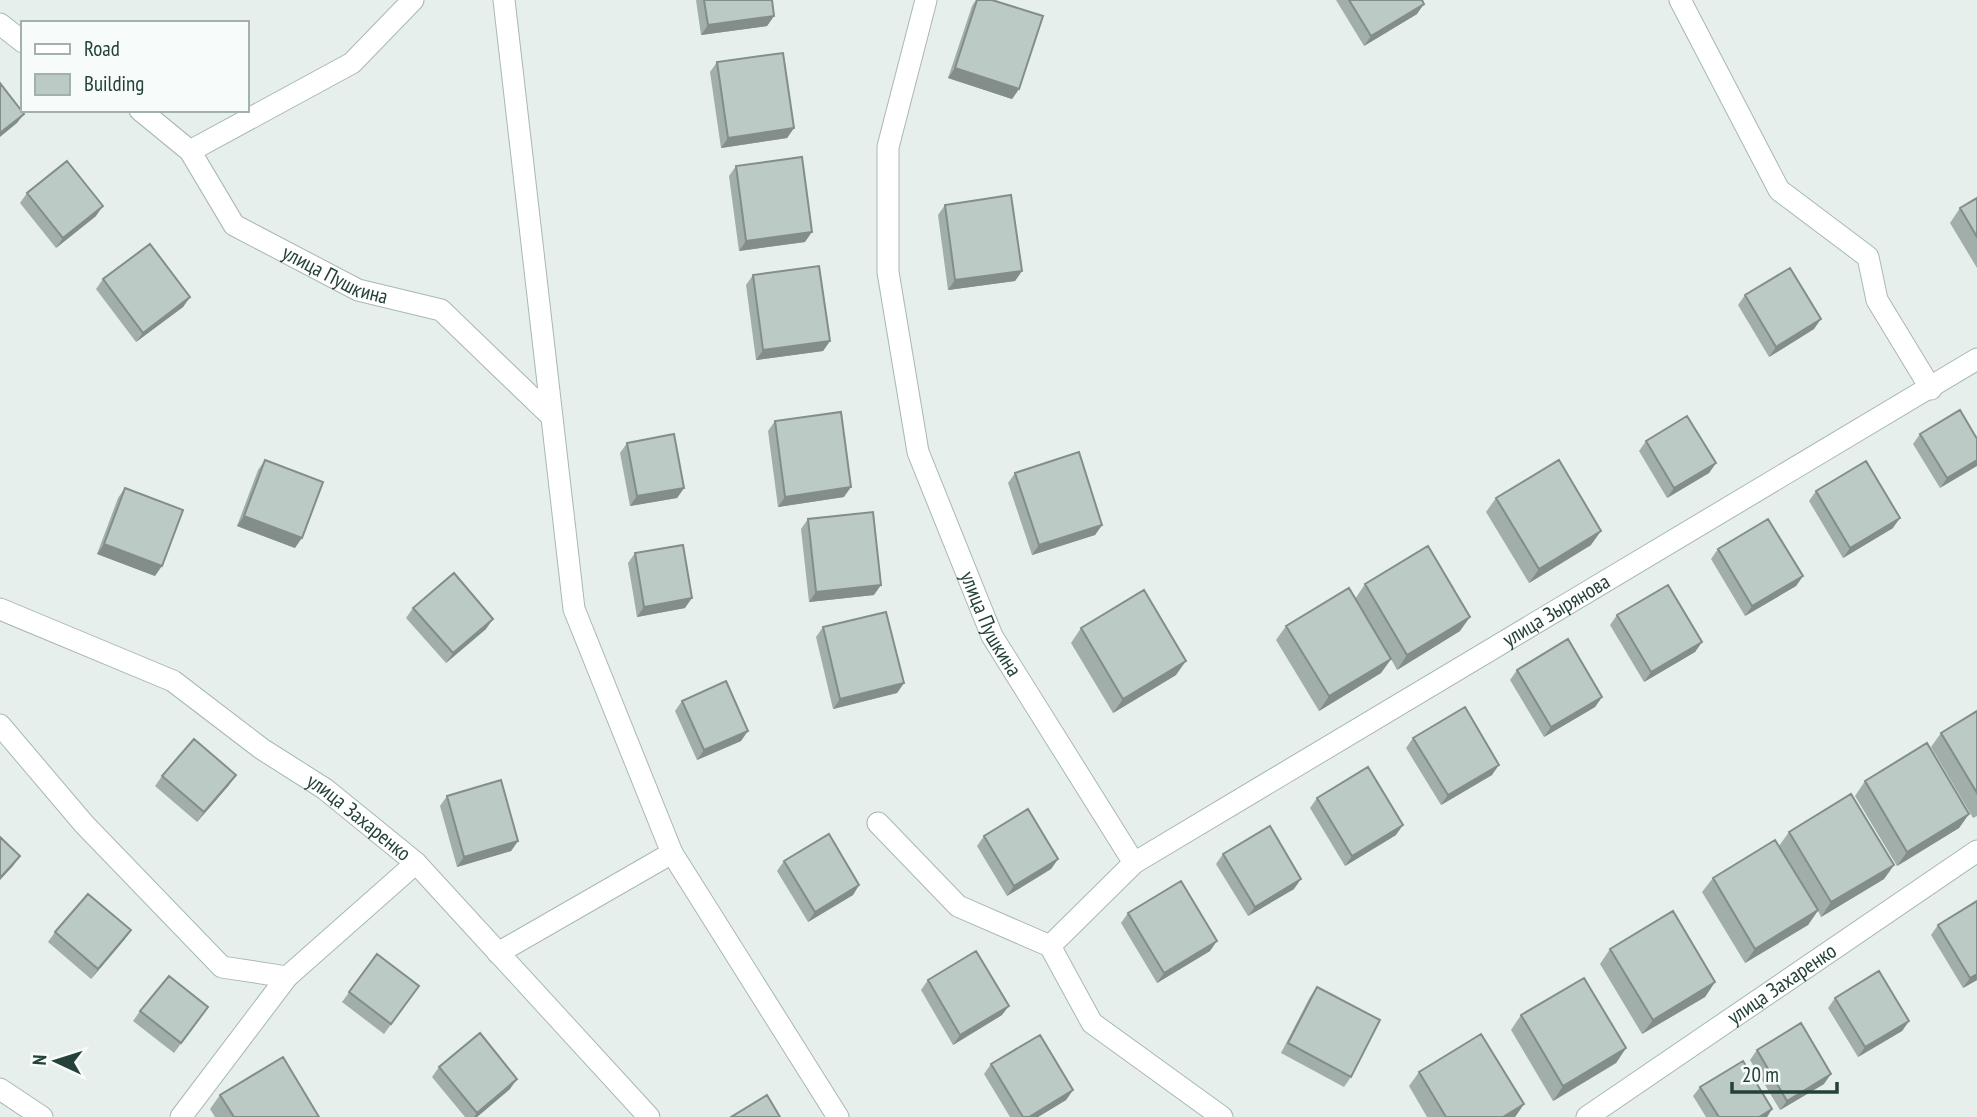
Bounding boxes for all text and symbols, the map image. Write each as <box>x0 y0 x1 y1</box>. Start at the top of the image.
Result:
legend <box>21 21 248 112</box>
text: Road <box>84 35 120 62</box>
text: Building <box>84 70 144 97</box>
street label: улица Пушкина <box>278 239 391 310</box>
street label: улица Пушкина <box>954 567 1028 681</box>
street label: улица Зырянова <box>1497 568 1615 653</box>
street label: улица Захаренко <box>302 767 417 867</box>
street label: улица Захаренко <box>1722 937 1841 1030</box>
north arrow <box>21 1026 91 1096</box>
scale bar <box>1732 1050 1837 1094</box>
text: N <box>27 1054 51 1066</box>
text: 20 m <box>1742 1061 1779 1088</box>

